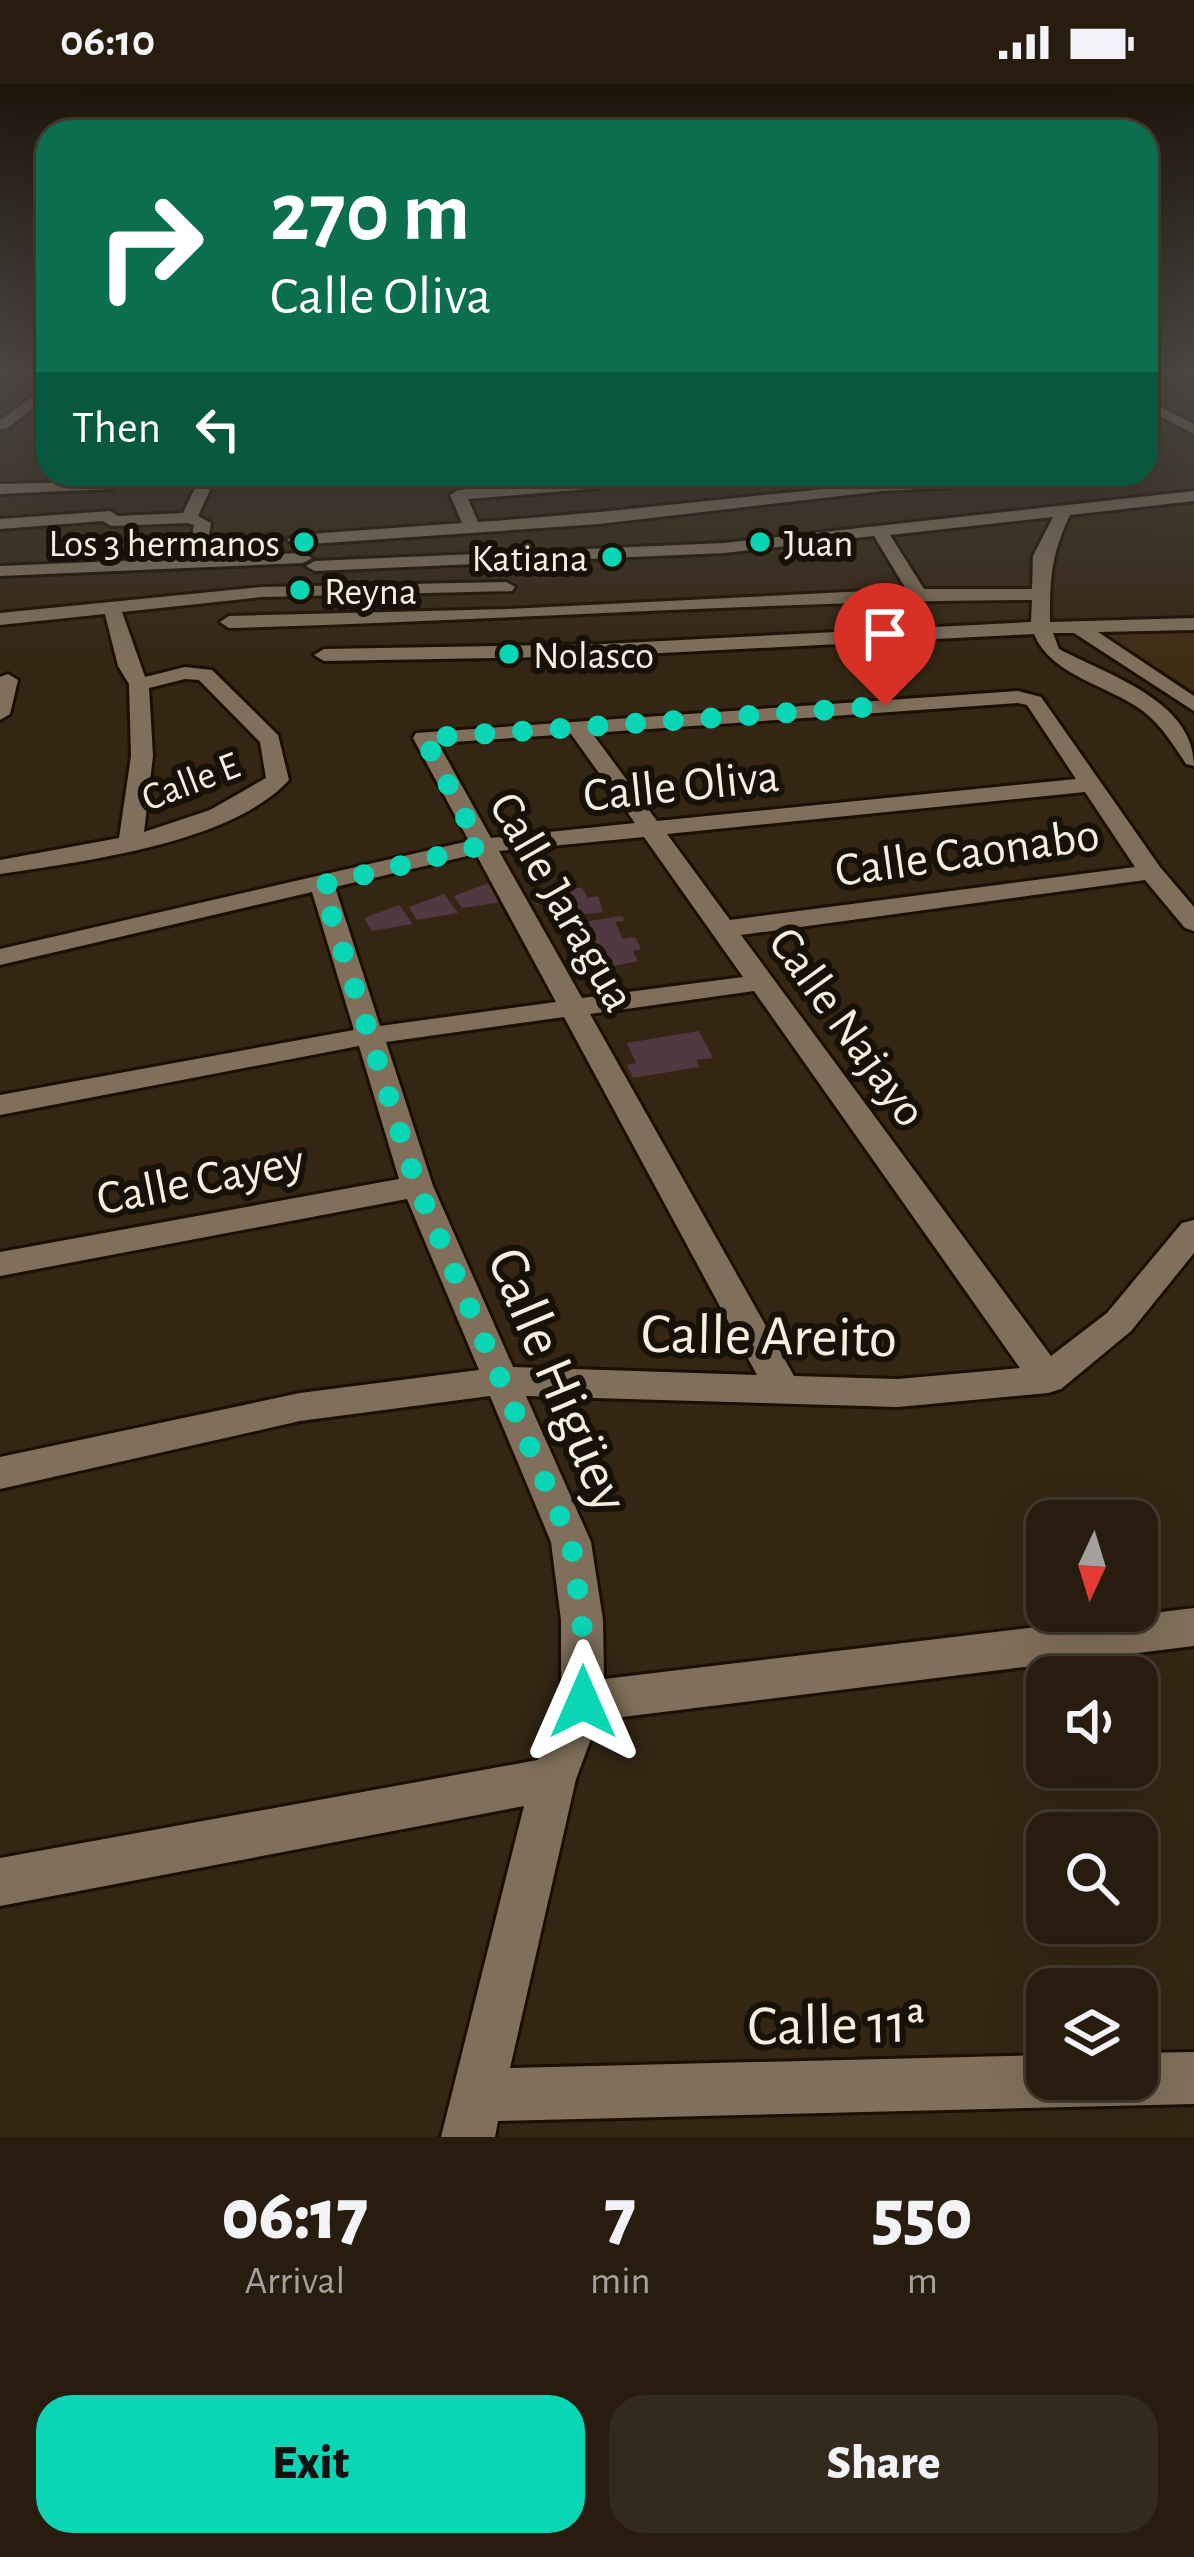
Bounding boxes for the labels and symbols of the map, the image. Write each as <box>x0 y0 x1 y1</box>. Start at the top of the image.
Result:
place label: Los 3 hermanos <box>48 525 280 564</box>
place label: Juan <box>784 525 853 564</box>
marker: Los 3 hermanos <box>291 529 317 555</box>
marker: Juan <box>747 529 773 555</box>
place label: Katiana <box>471 540 588 579</box>
marker: Katiana <box>599 544 625 570</box>
place label: Reyna <box>324 573 417 612</box>
marker: Reyna <box>287 577 313 603</box>
pin <box>834 583 936 706</box>
place label: Nolasco <box>533 637 654 676</box>
marker: Nolasco <box>496 641 522 667</box>
street label: Calle E <box>137 746 245 819</box>
street label: Calle Oliva <box>581 753 782 821</box>
street label: Calle Jaragua <box>480 785 643 1020</box>
street label: Calle Caonabo <box>832 812 1103 896</box>
street label: Calle Najayo <box>759 920 934 1136</box>
street label: Calle Cayey <box>93 1137 308 1225</box>
street label: Calle Higüey <box>477 1240 639 1520</box>
street label: Calle Areito <box>640 1306 897 1367</box>
north arrow <box>1026 1500 1158 1632</box>
position arrow <box>520 1639 646 1765</box>
street label: Calle 11ª <box>747 1995 925 2056</box>

